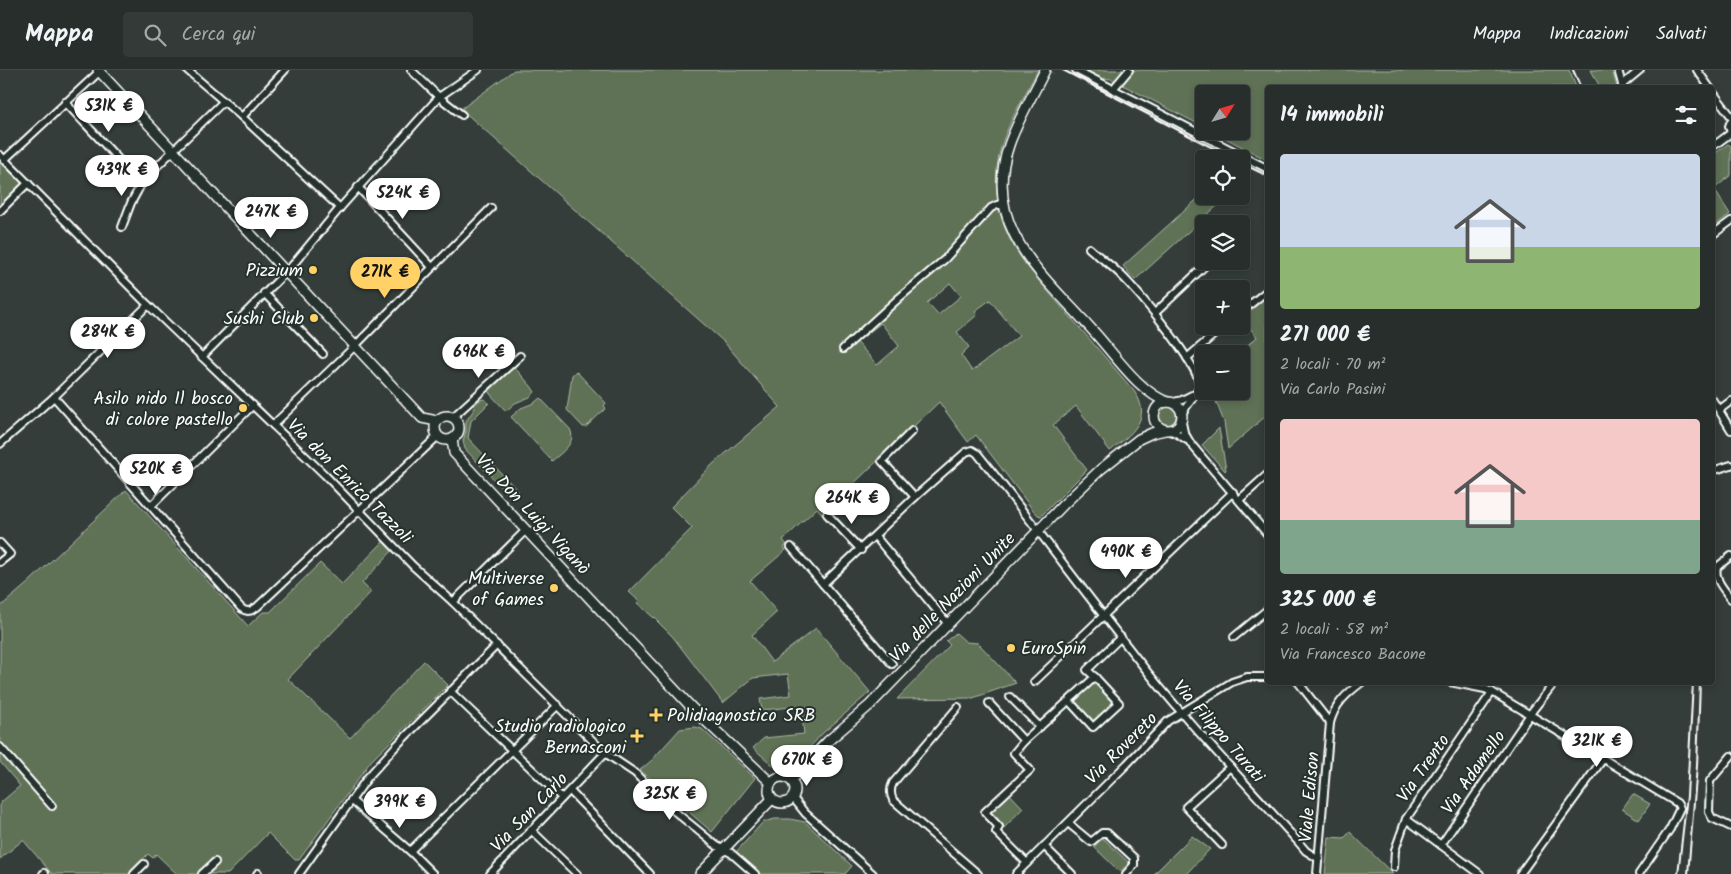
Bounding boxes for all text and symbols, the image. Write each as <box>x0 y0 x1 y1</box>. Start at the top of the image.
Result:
search box <box>123 12 473 57</box>
text: Mappa <box>25 15 93 54</box>
text: Cerca qui <box>181 20 255 50</box>
text: Mappa <box>1473 20 1521 49</box>
text: Indicazioni <box>1549 20 1628 49</box>
text: Salvati <box>1656 20 1706 49</box>
icon: search <box>141 21 169 49</box>
north arrow <box>1195 85 1250 140</box>
map controls <box>1195 85 1250 400</box>
pin: 531K € <box>68 90 150 133</box>
text: 531K € <box>85 94 133 119</box>
text: 14 immobili <box>1280 99 1384 132</box>
icon: filters <box>1672 101 1700 129</box>
button: locate <box>1195 150 1250 205</box>
pin: 439K € <box>81 154 163 197</box>
text: 439K € <box>96 158 148 183</box>
pin: 524K € <box>362 178 444 220</box>
text: 524K € <box>377 181 429 206</box>
icon: home <box>1445 186 1535 276</box>
pin: 247K € <box>230 196 312 239</box>
text: 247K € <box>245 200 297 225</box>
button: layers <box>1195 215 1250 270</box>
pin: 271K € <box>344 256 426 299</box>
place label: Pizzium <box>246 257 303 286</box>
text: 271K € <box>361 260 409 285</box>
marker: Pizzium <box>307 264 319 276</box>
button: + <box>1195 280 1250 335</box>
place label: Sushi Club <box>224 305 305 334</box>
marker: Sushi Club <box>308 312 320 324</box>
pin: 284K € <box>67 316 149 359</box>
text: 271 000 € <box>1280 319 1370 352</box>
text: 284K € <box>81 320 135 345</box>
pin: 696K € <box>438 336 520 379</box>
text: 696K € <box>453 340 505 365</box>
button: − <box>1195 345 1250 400</box>
text: 2 locali · 70 m² <box>1280 352 1385 377</box>
text: Via Carlo Pasini <box>1280 377 1385 402</box>
place label: Asilo nido Il bosco di colore pastello <box>93 385 233 435</box>
marker: Asilo nido Il bosco di colore pastello <box>237 402 249 414</box>
street label: Via don Enrico Tazzoli <box>279 412 419 552</box>
street label: Via Don Luigi Viganò <box>468 448 596 583</box>
icon: home <box>1445 451 1535 541</box>
pin: 520K € <box>115 454 197 496</box>
text: 520K € <box>130 457 182 482</box>
pin: 264K € <box>811 482 893 525</box>
text: 264K € <box>826 486 878 511</box>
street label: Via delle Nazioni Unite <box>883 526 1023 670</box>
pin: 490K € <box>1085 536 1167 579</box>
text: 490K € <box>1101 540 1151 565</box>
place label: Multiverse of Games <box>468 565 544 615</box>
marker: Multiverse of Games <box>548 582 560 594</box>
text: 325 000 € <box>1280 584 1376 617</box>
text: 2 locali · 58 m² <box>1280 617 1388 642</box>
place label: EuroSpin <box>1021 635 1086 664</box>
marker: EuroSpin <box>1005 642 1017 654</box>
text: Via Francesco Bacone <box>1280 642 1426 667</box>
street label: Via Filippo Turati <box>1165 674 1271 790</box>
place label: Polidiagnostico SRB <box>667 702 815 731</box>
street label: Via Rovereto <box>1079 706 1165 792</box>
marker: Polidiagnostico SRB <box>649 708 663 722</box>
place label: Studio radiologico Bernasconi <box>495 713 627 763</box>
street label: Via Adamello <box>1434 725 1514 821</box>
pin: 321K € <box>1556 726 1638 768</box>
marker: Studio radiologico Bernasconi <box>630 729 644 743</box>
street label: Via Trento <box>1390 729 1458 809</box>
text: 321K € <box>1573 729 1621 754</box>
pin: 670K € <box>766 744 848 787</box>
text: 670K € <box>782 748 832 773</box>
street label: Viale Edison <box>1292 750 1329 844</box>
street label: Via San Carlo <box>484 766 576 860</box>
pin: 325K € <box>629 778 711 821</box>
text: 325K € <box>644 782 696 807</box>
pin: 399K € <box>359 786 441 829</box>
text: 399K € <box>375 790 425 815</box>

